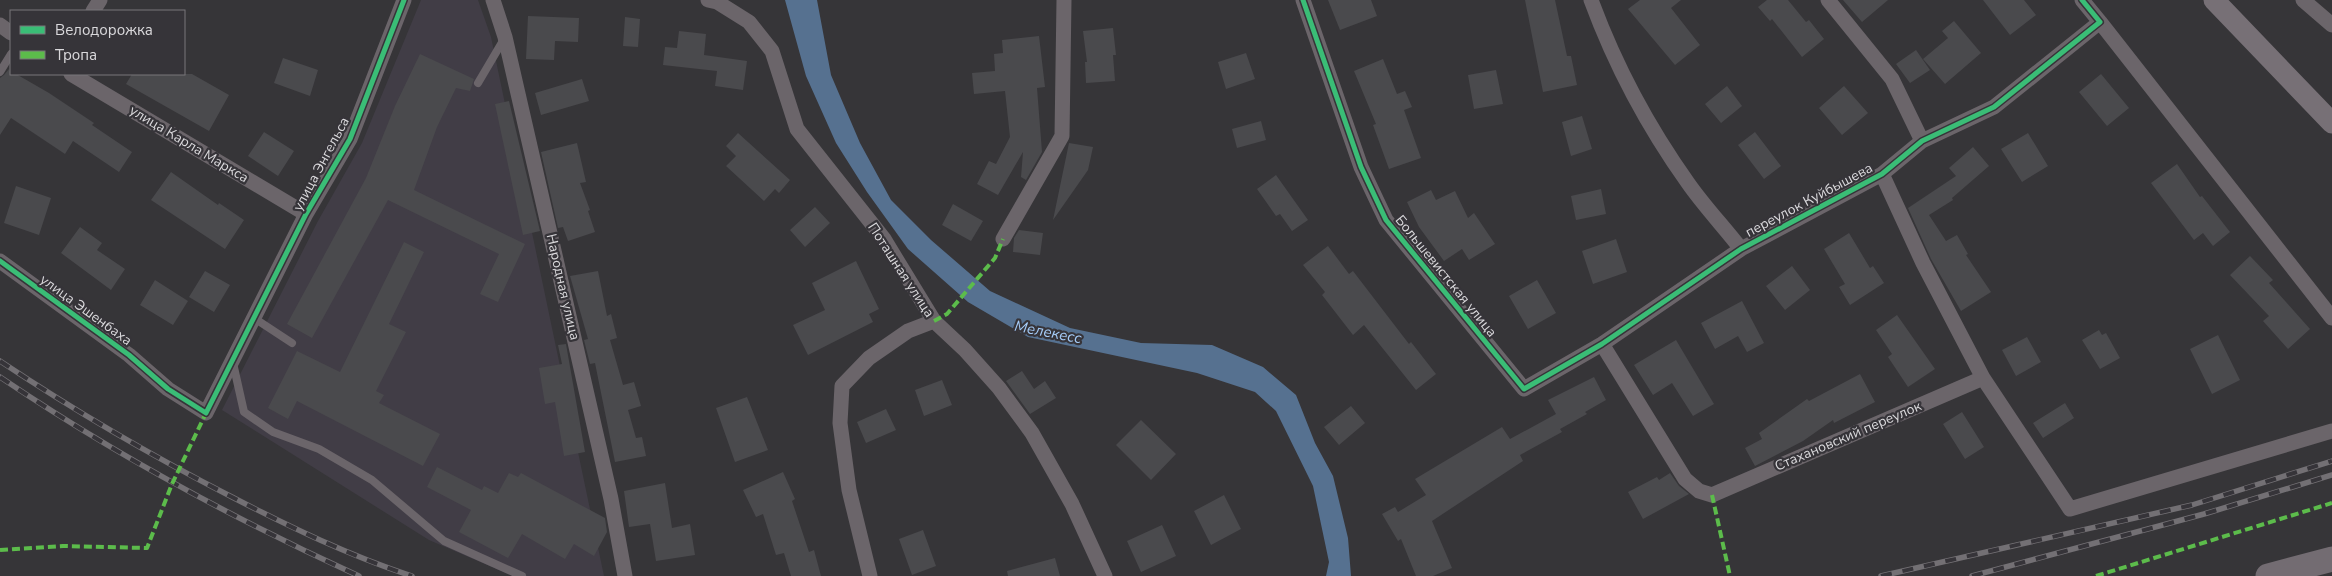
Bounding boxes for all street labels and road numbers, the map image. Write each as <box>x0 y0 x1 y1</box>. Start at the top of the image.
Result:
street label: улица Карла Маркса <box>126 101 252 187</box>
street label: улица Энгельса <box>288 114 354 214</box>
street label: переулок Куйбышева <box>1742 158 1876 242</box>
street label: Большевистская улица <box>1391 211 1501 341</box>
street label: Поташная улица <box>863 219 939 321</box>
street label: Народная улица <box>542 232 584 342</box>
street label: улица Эшенбаха <box>36 270 136 350</box>
street label: Стахановский переулок <box>1772 396 1925 476</box>

